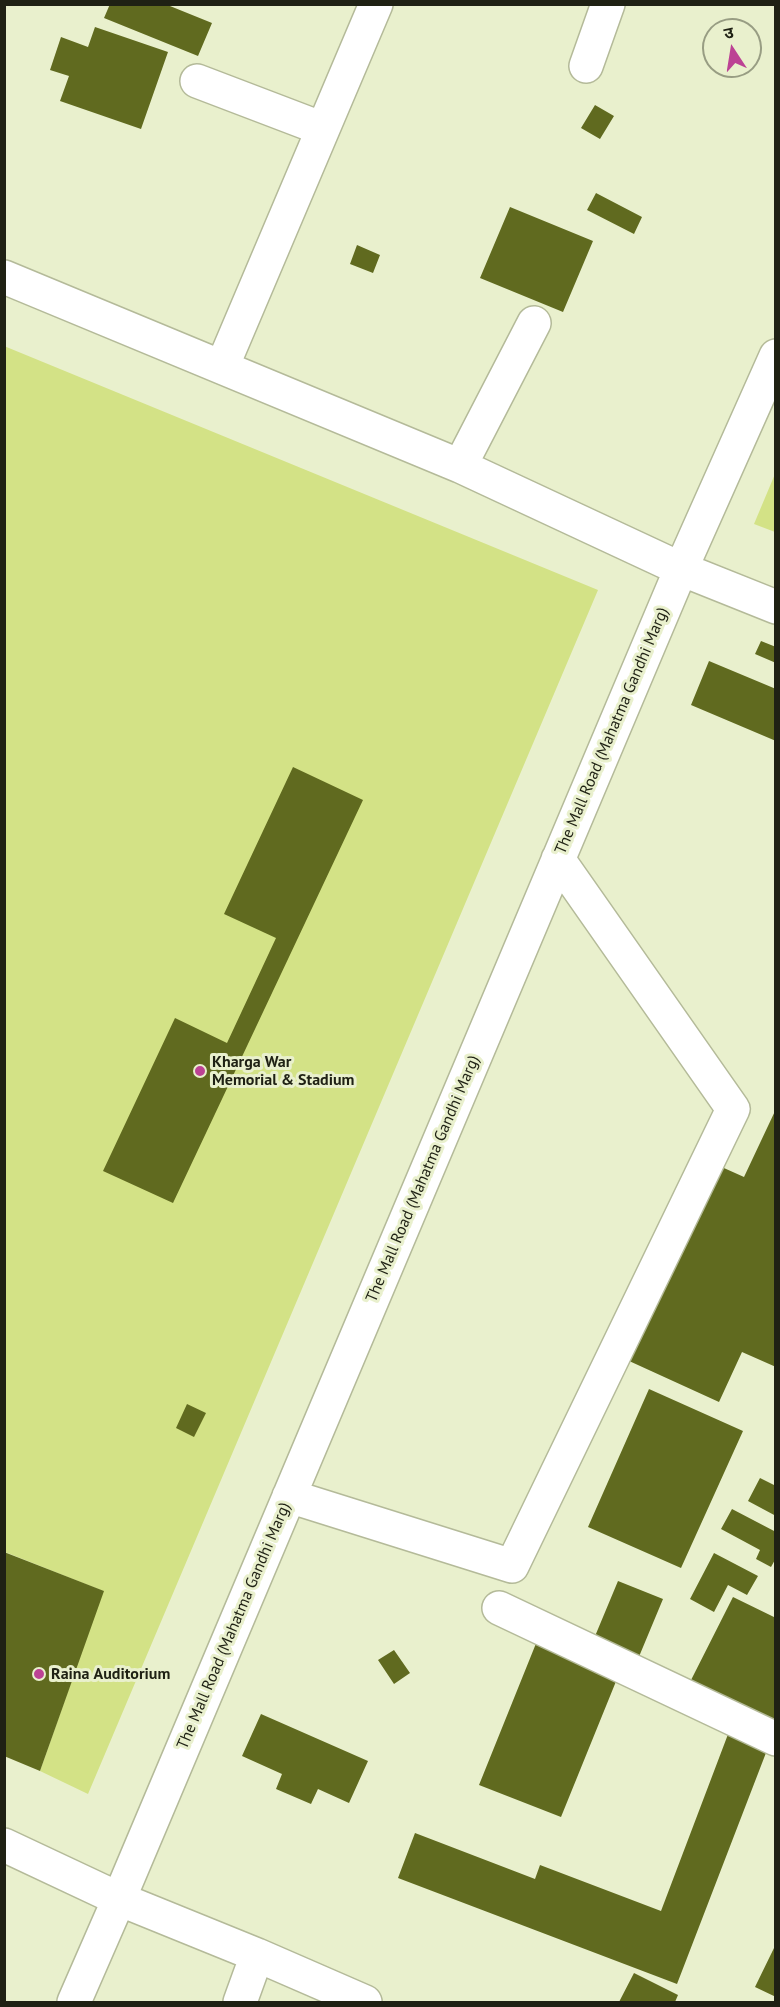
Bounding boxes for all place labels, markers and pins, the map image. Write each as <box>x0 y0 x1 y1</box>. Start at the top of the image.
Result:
place label: Kharga War Memorial & Stadium <box>212 1052 354 1090</box>
marker: Kharga War Memorial & Stadium <box>193 1064 207 1078</box>
place label: Raina Auditorium <box>51 1664 170 1684</box>
marker: Raina Auditorium <box>32 1667 46 1681</box>

